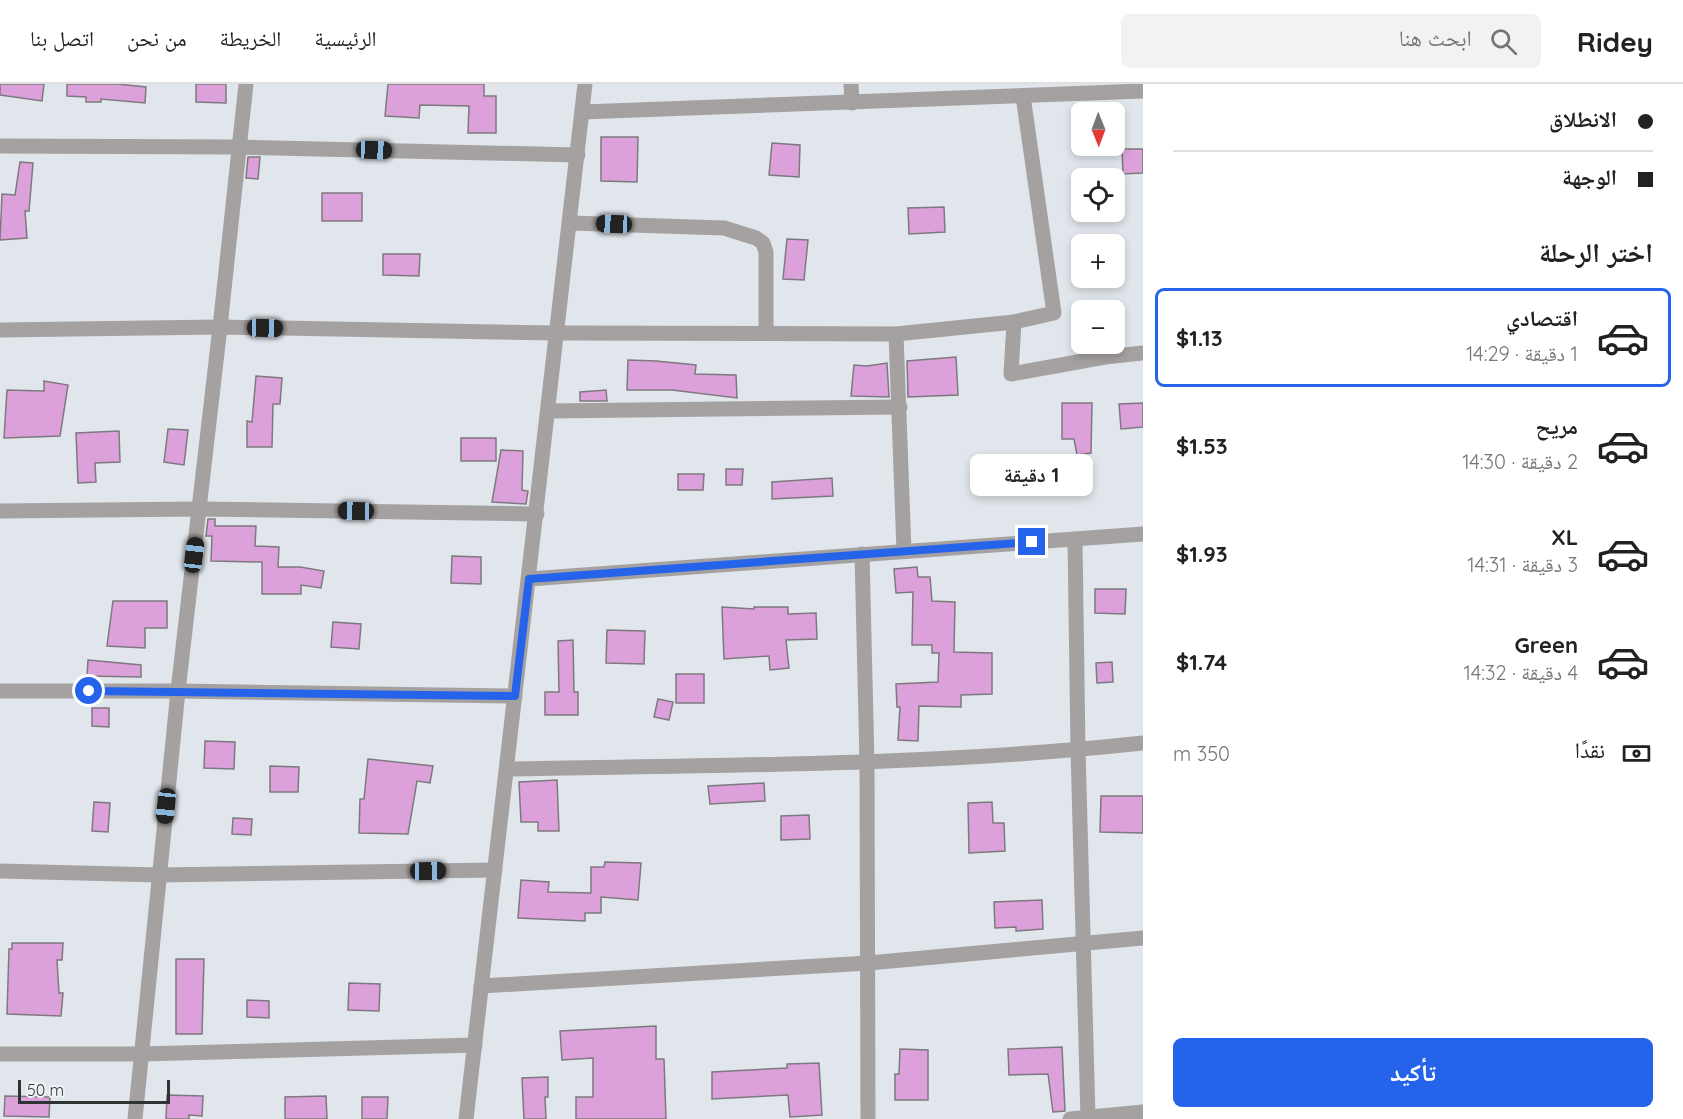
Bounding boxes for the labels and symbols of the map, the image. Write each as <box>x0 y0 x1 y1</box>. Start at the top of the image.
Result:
north arrow <box>1071 102 1125 156</box>
car <box>356 140 392 160</box>
car <box>596 214 632 234</box>
car <box>247 319 283 337</box>
callout: 1 دقيقة <box>970 455 1094 497</box>
car <box>338 502 374 520</box>
route end <box>1018 528 1045 555</box>
car <box>183 536 205 574</box>
route start <box>75 677 102 704</box>
car <box>155 787 177 825</box>
car <box>410 862 446 880</box>
scale bar <box>18 1077 170 1104</box>

